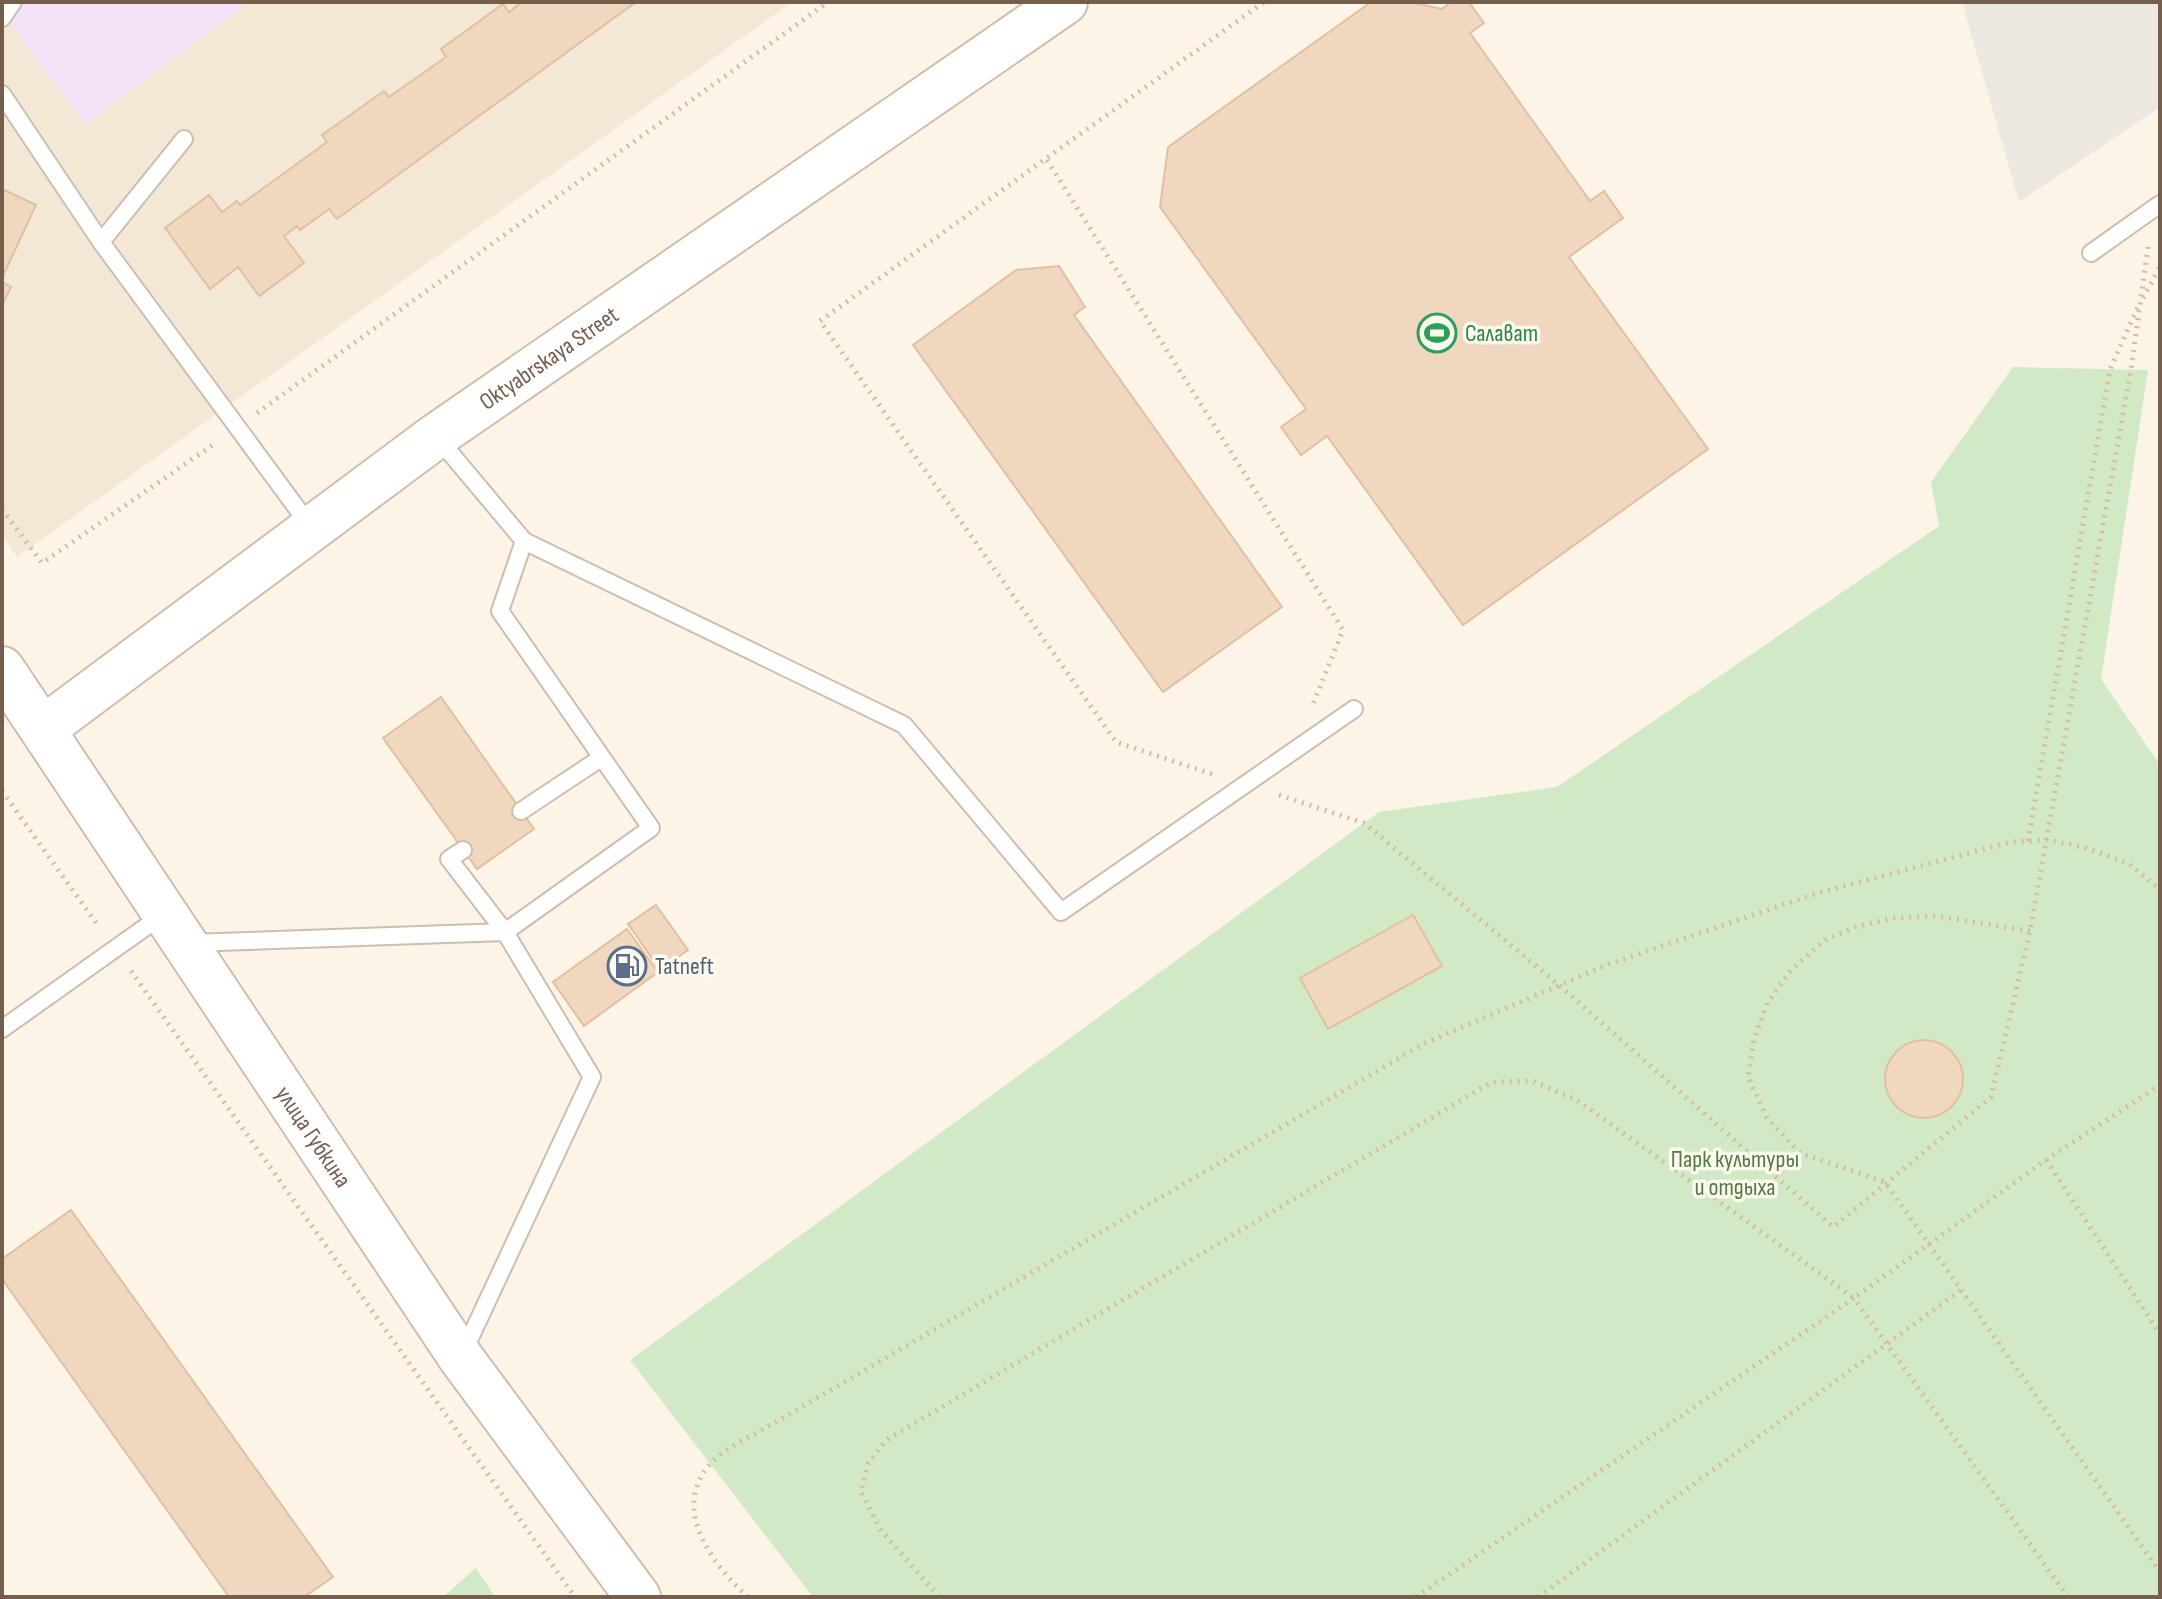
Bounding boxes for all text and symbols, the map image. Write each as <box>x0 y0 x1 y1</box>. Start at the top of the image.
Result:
street label: Oktyabrskaya Street <box>474 300 624 416</box>
sports icon: Салават <box>1416 312 1458 354</box>
place label: Салават <box>1465 319 1538 348</box>
fuel station icon: Tatneft <box>606 945 648 987</box>
place label: Tatneft <box>655 952 714 981</box>
street label: улица Губкина <box>269 1081 358 1193</box>
park label: Парк культуры и отдыха <box>1671 1145 1799 1202</box>

